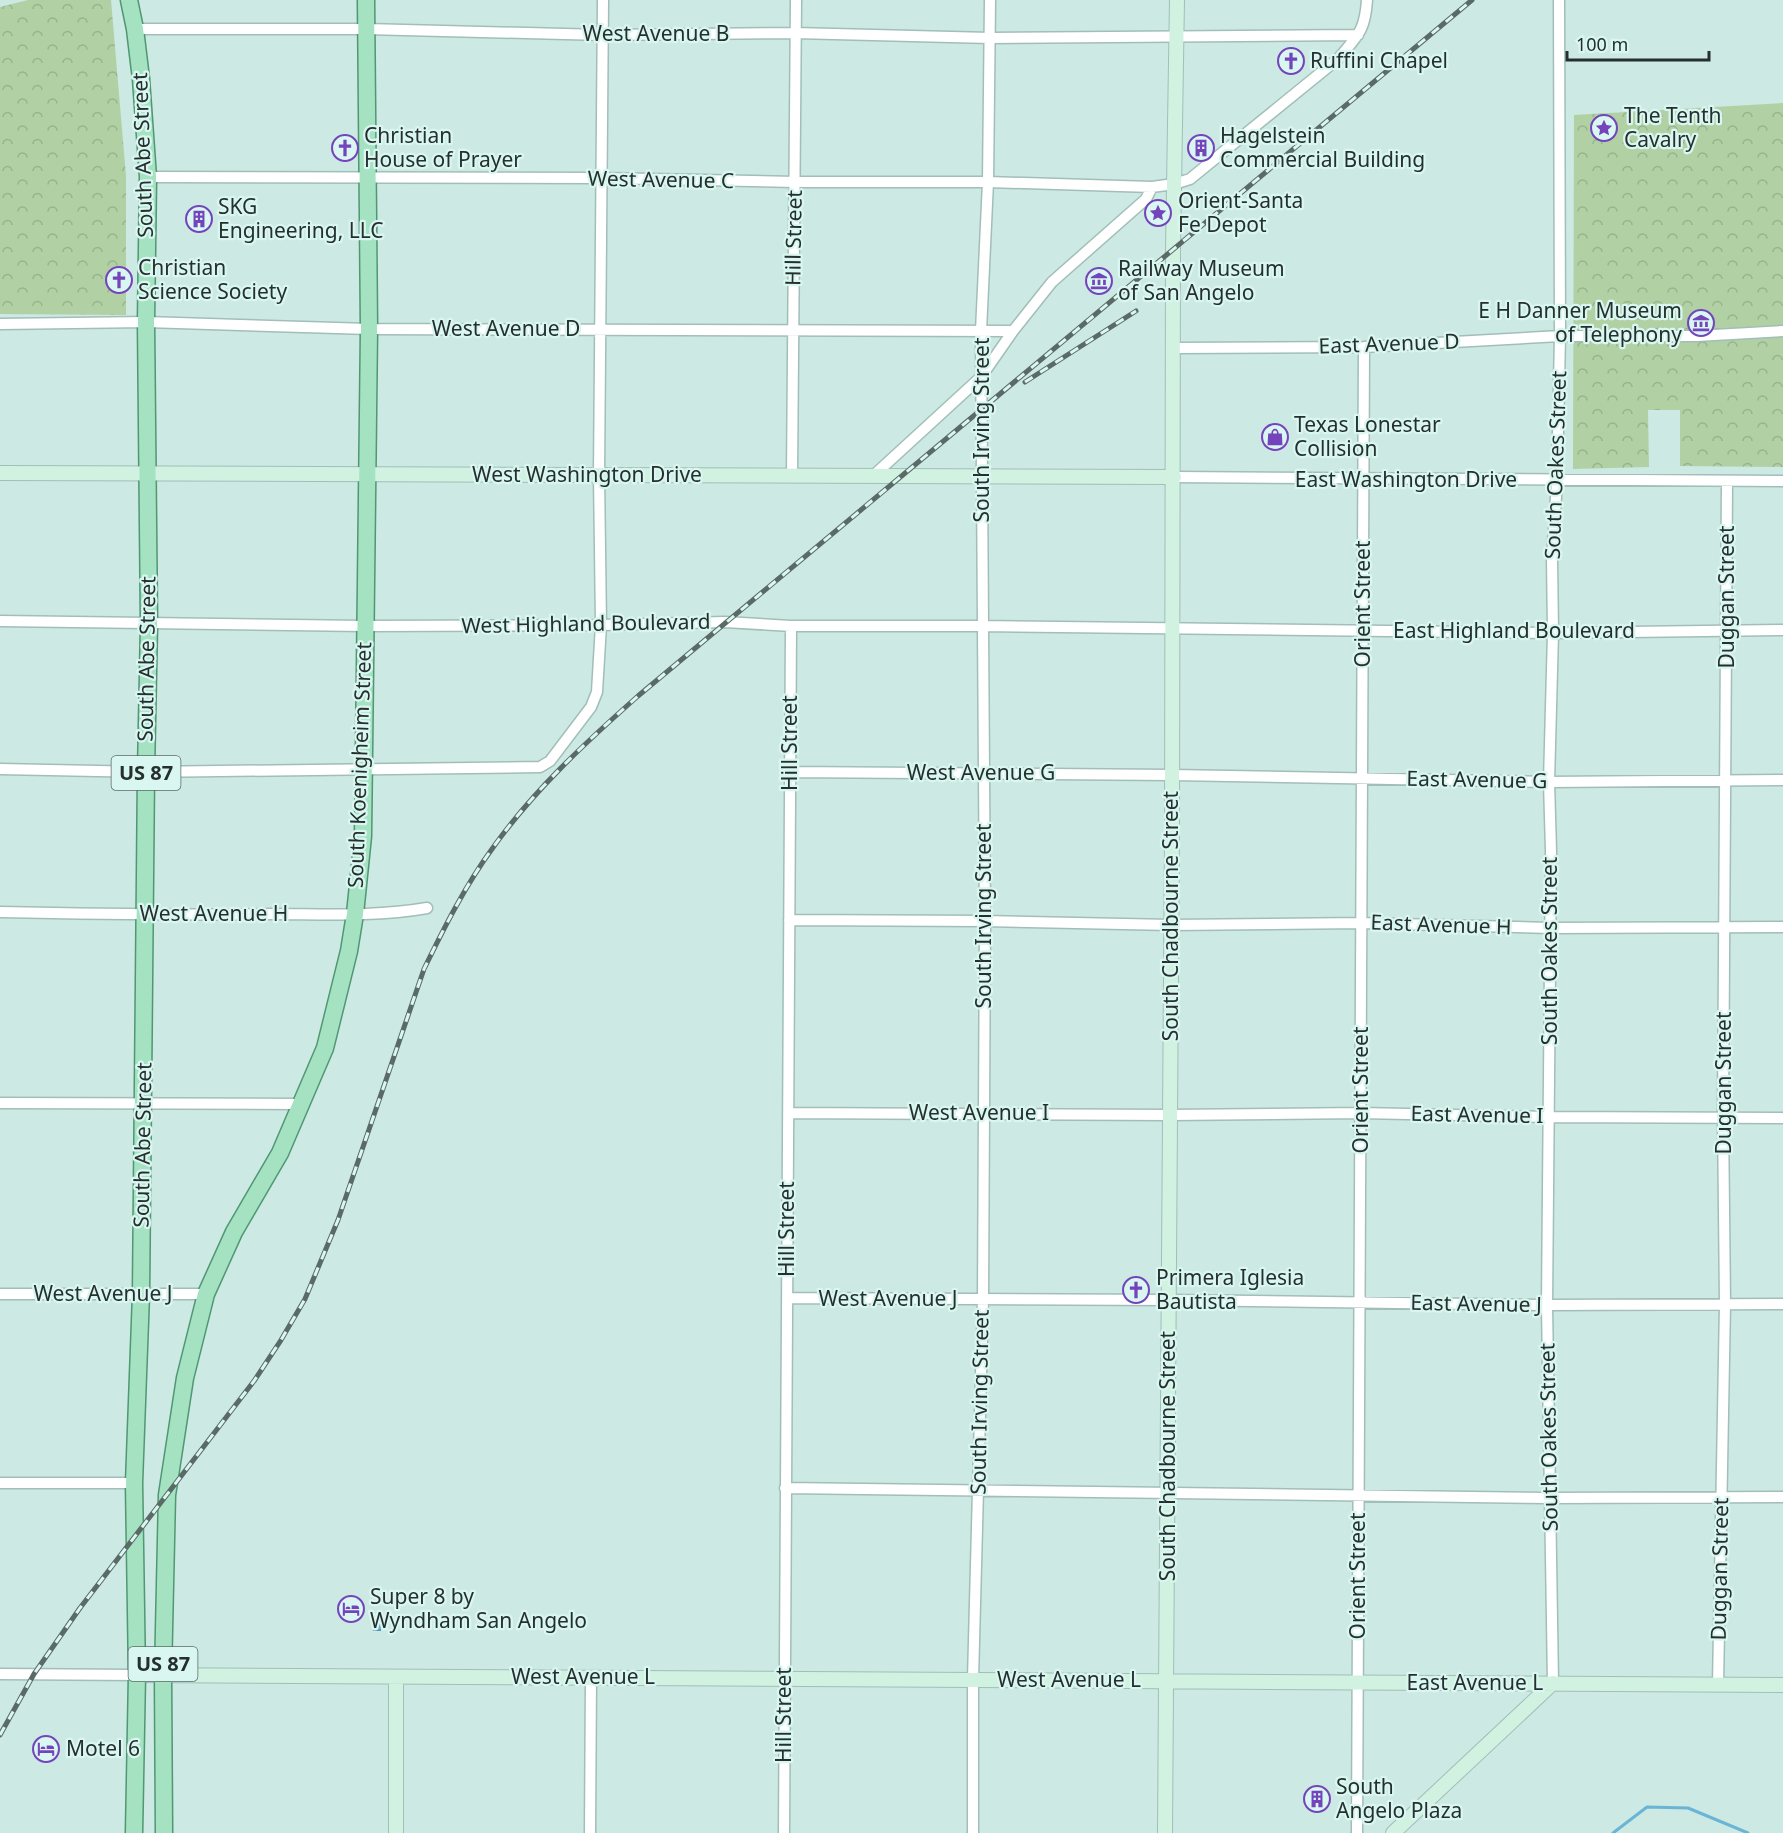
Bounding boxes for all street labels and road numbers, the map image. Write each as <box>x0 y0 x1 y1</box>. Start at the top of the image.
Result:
street label: West Avenue B <box>583 19 729 47</box>
street label: South Abe Street <box>125 71 159 238</box>
street label: West Avenue C <box>588 164 735 194</box>
street label: Hill Street <box>778 189 808 286</box>
street label: West Avenue D <box>432 314 580 342</box>
street label: East Avenue D <box>1318 327 1460 359</box>
street label: South Irving Street <box>967 337 995 523</box>
street label: South Oakes Street <box>1538 370 1572 560</box>
street label: West Washington Drive <box>472 460 702 488</box>
street label: East Washington Drive <box>1295 465 1517 493</box>
street label: Duggan Street <box>1712 525 1740 669</box>
street label: Orient Street <box>1348 540 1376 668</box>
street label: South Abe Street <box>131 576 161 742</box>
street label: West Highland Boulevard <box>461 607 711 639</box>
street label: East Highland Boulevard <box>1393 616 1635 644</box>
street label: South Koenigheim Street <box>341 641 377 888</box>
street label: Hill Street <box>775 695 803 791</box>
road number: US 87 <box>112 756 180 790</box>
street label: West Avenue G <box>907 758 1055 786</box>
street label: East Avenue G <box>1406 764 1548 794</box>
street label: South Chadbourne Street <box>1156 790 1184 1041</box>
street label: South Irving Street <box>969 823 997 1009</box>
street label: South Oakes Street <box>1535 856 1563 1045</box>
street label: West Avenue H <box>140 899 288 927</box>
street label: East Avenue H <box>1370 908 1512 940</box>
street label: Duggan Street <box>1709 1011 1737 1155</box>
street label: Orient Street <box>1346 1026 1374 1154</box>
street label: South Abe Street <box>127 1062 157 1228</box>
street label: West Avenue I <box>909 1098 1049 1126</box>
street label: East Avenue I <box>1410 1099 1544 1129</box>
street label: Hill Street <box>772 1181 800 1277</box>
street label: West Avenue J <box>34 1279 172 1307</box>
street label: West Avenue J <box>819 1284 957 1312</box>
street label: East Avenue J <box>1410 1288 1542 1318</box>
street label: South Irving Street <box>963 1309 995 1495</box>
street label: South Chadbourne Street <box>1153 1330 1181 1581</box>
street label: South Oakes Street <box>1532 1342 1564 1532</box>
street label: Duggan Street <box>1704 1497 1734 1641</box>
street label: Orient Street <box>1343 1512 1371 1640</box>
road number: US 87 <box>128 1647 198 1681</box>
street label: West Avenue L <box>511 1662 655 1690</box>
street label: West Avenue L <box>997 1665 1141 1693</box>
street label: Hill Street <box>769 1667 797 1763</box>
street label: East Avenue L <box>1407 1668 1543 1696</box>

